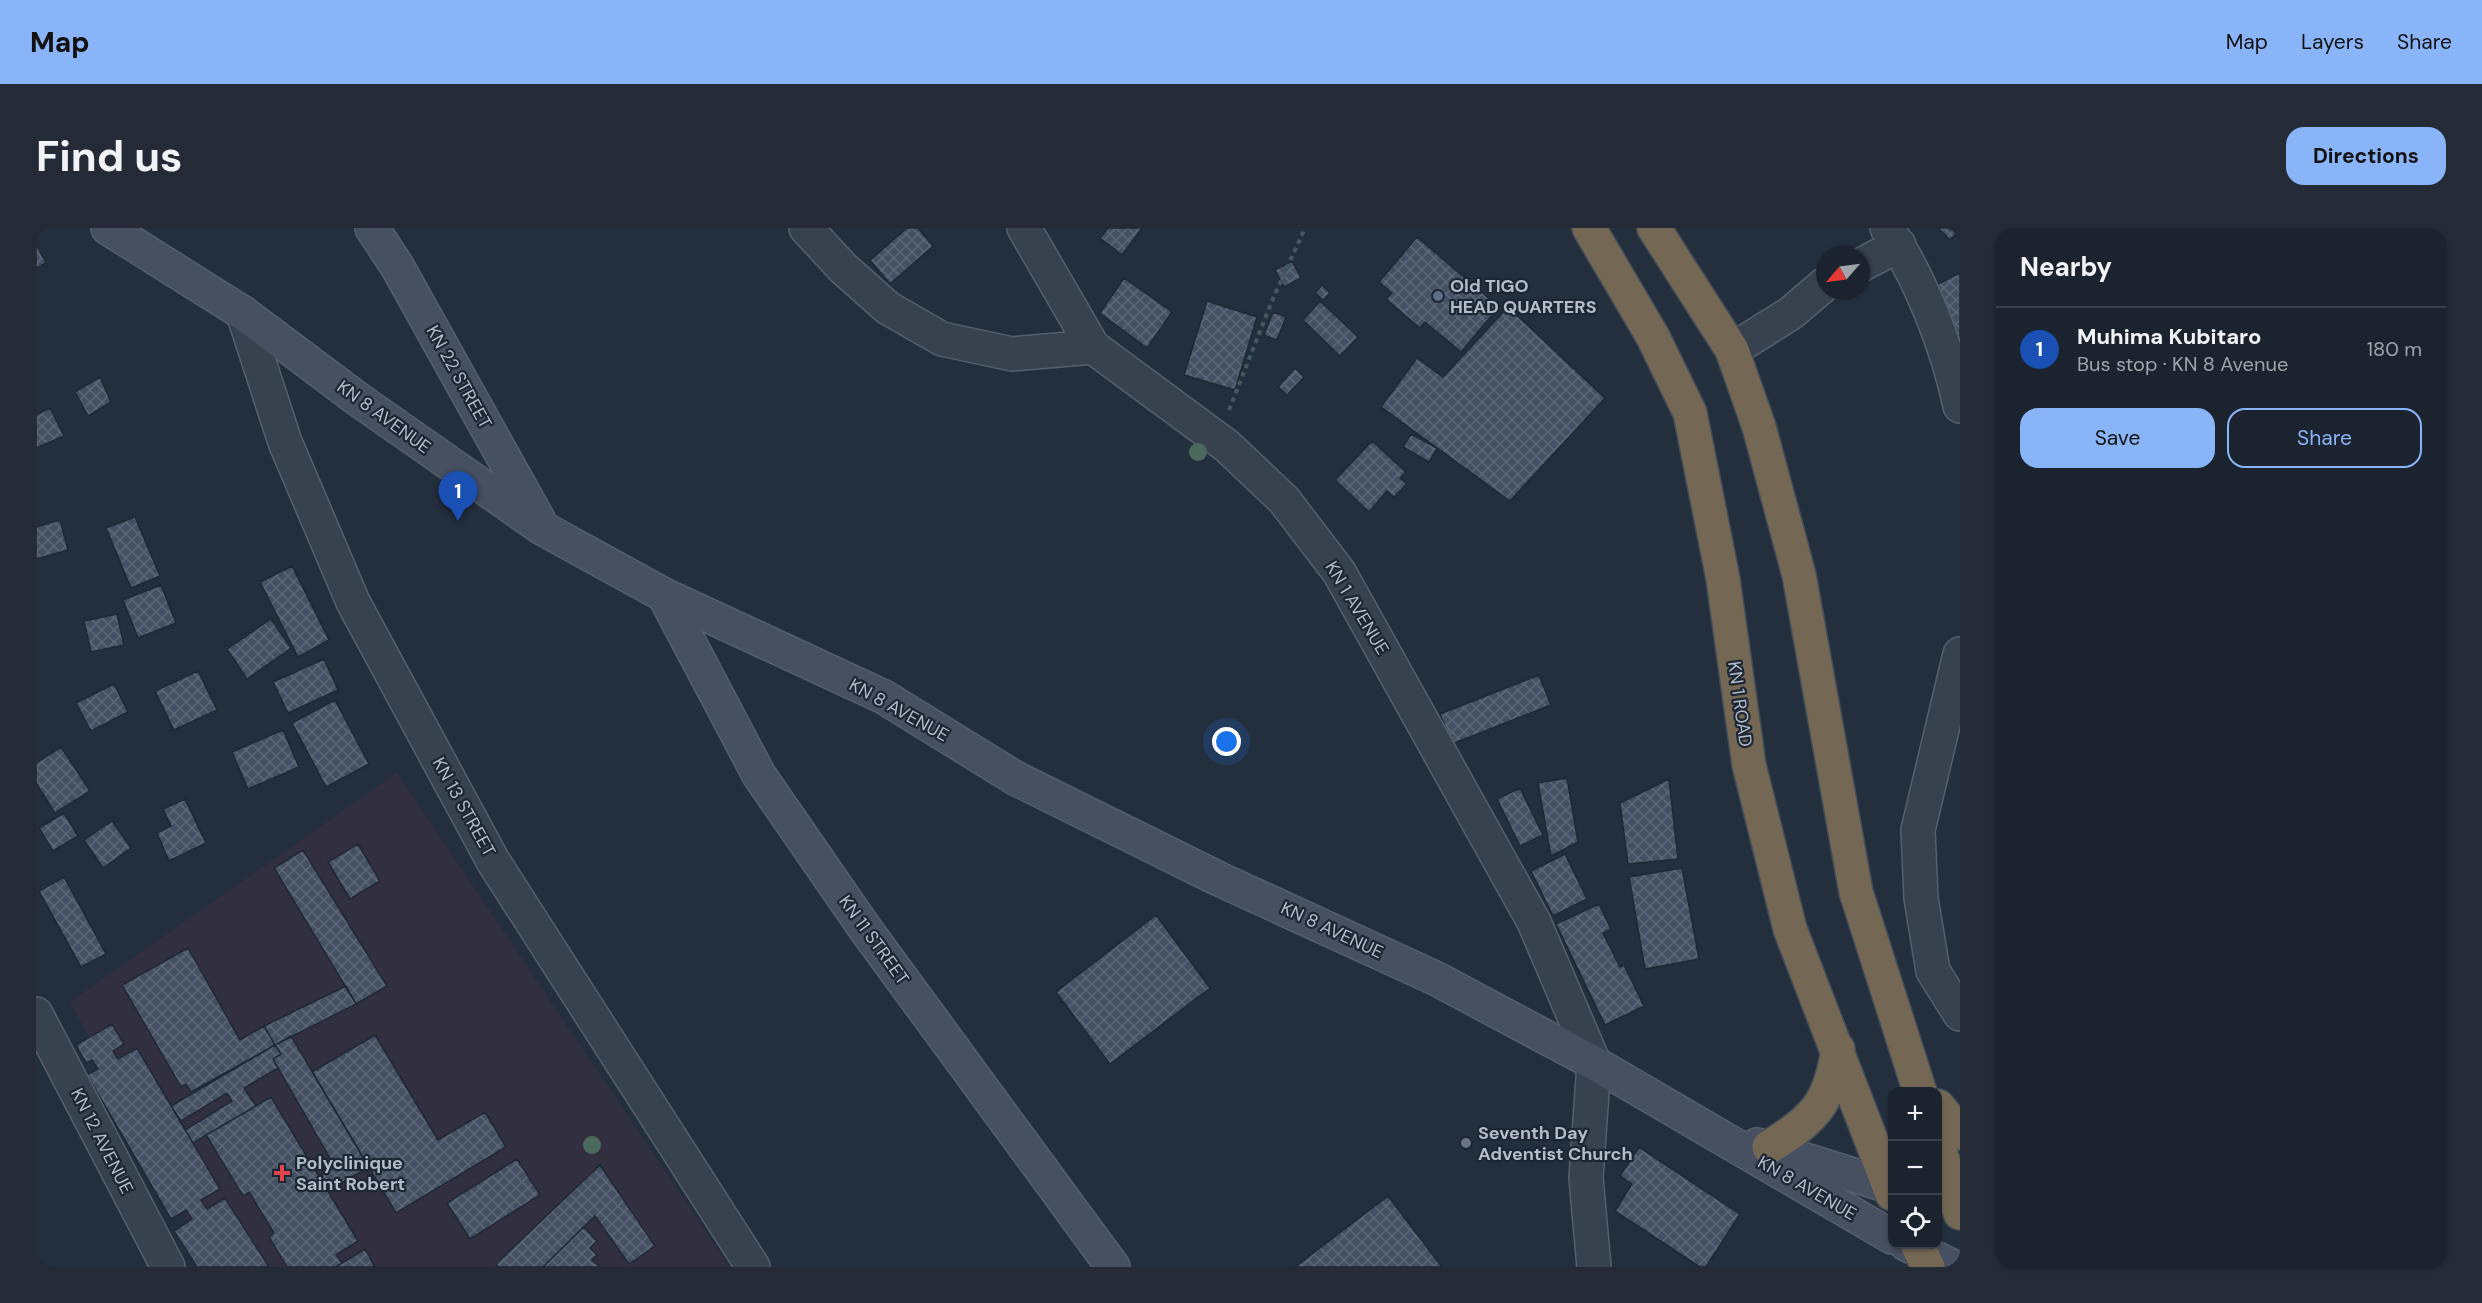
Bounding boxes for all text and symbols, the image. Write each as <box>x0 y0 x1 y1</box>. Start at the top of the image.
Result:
text: Map <box>30 24 90 61</box>
text: Map <box>2226 28 2268 56</box>
text: Layers <box>2301 28 2364 56</box>
text: Share <box>2397 28 2452 56</box>
button: Directions <box>2286 127 2446 185</box>
text: Find us <box>36 129 182 184</box>
north arrow <box>1816 246 1870 300</box>
text: Nearby <box>2020 250 2112 284</box>
place label: Old TIGO HEAD QUARTERS <box>1450 274 1597 319</box>
marker: Old TIGO HEAD QUARTERS <box>1431 289 1445 303</box>
street label: KN 22 STREET <box>421 321 497 433</box>
text: Muhima Kubitaro <box>2077 322 2261 351</box>
text: 1 <box>2036 336 2043 362</box>
text: 180 m <box>2367 336 2422 362</box>
text: Bus stop · KN 8 Avenue <box>2077 351 2288 377</box>
street label: KN 8 AVENUE <box>332 375 436 459</box>
button: Save <box>2020 408 2215 468</box>
button: Share <box>2227 408 2422 468</box>
pin: 1 <box>438 472 478 521</box>
street label: KN 1 AVENUE <box>1320 557 1394 659</box>
street label: KN 1 ROAD <box>1722 660 1758 748</box>
street label: KN 8 AVENUE <box>845 673 953 747</box>
your location <box>1212 727 1241 756</box>
street label: KN 13 STREET <box>427 753 501 861</box>
street label: KN 11 STREET <box>833 890 915 990</box>
street label: KN 8 AVENUE <box>1277 896 1387 964</box>
street label: KN 12 AVENUE <box>65 1084 139 1198</box>
map controls <box>1888 1087 1942 1249</box>
button: + <box>1888 1087 1942 1141</box>
place label: Seventh Day Adventist Church <box>1478 1121 1633 1166</box>
marker: Seventh Day Adventist Church <box>1459 1136 1473 1150</box>
button: − <box>1888 1141 1942 1195</box>
street label: KN 8 AVENUE <box>1753 1150 1861 1226</box>
place label: Polyclinique Saint Robert <box>296 1151 405 1196</box>
marker: Polyclinique Saint Robert <box>273 1164 291 1182</box>
button: locate <box>1888 1195 1942 1249</box>

